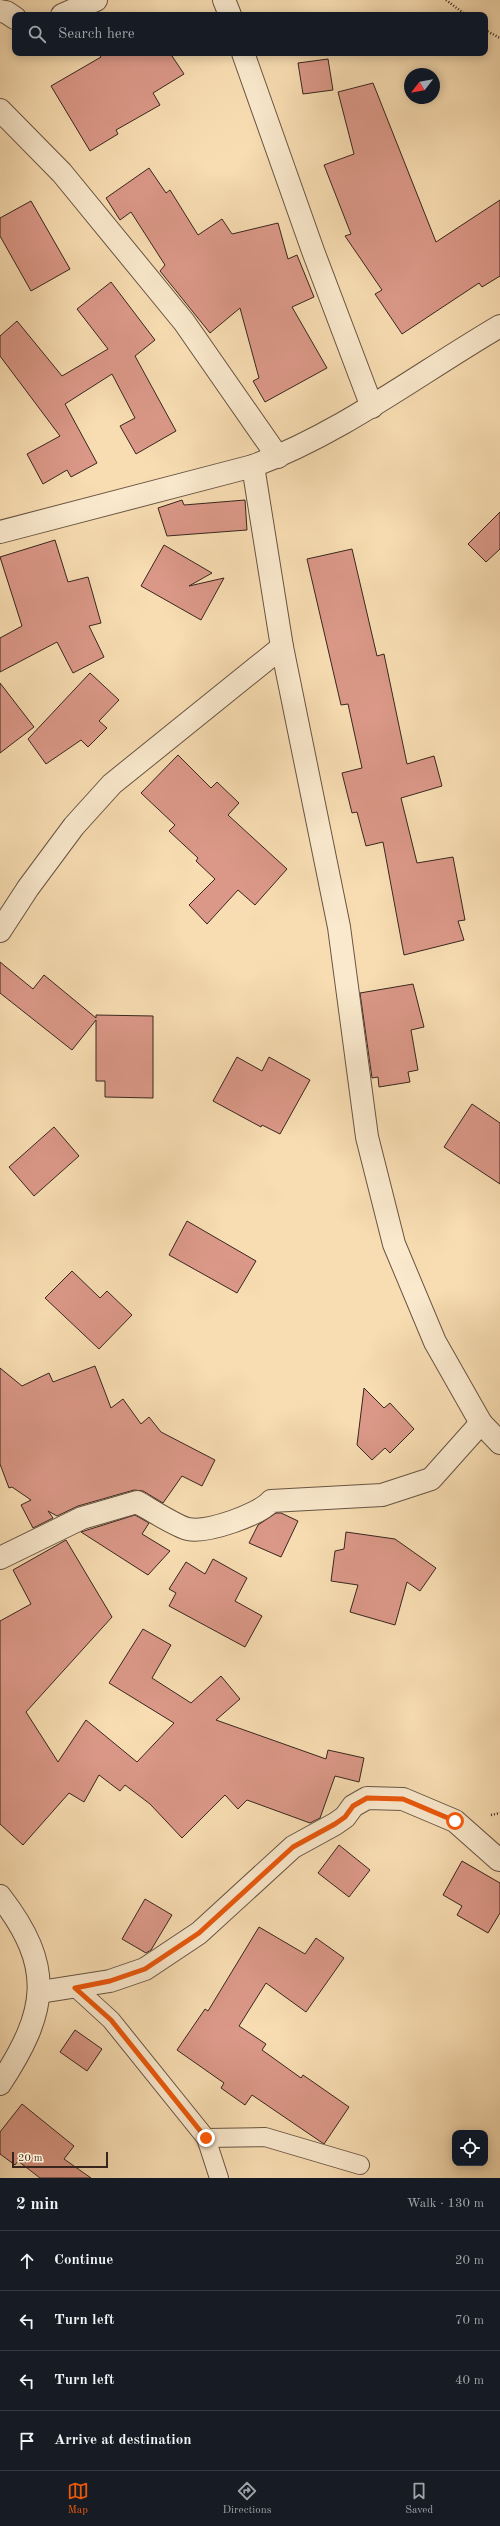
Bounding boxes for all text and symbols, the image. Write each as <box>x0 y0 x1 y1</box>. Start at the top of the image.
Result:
search box <box>12 12 488 56</box>
icon: search <box>26 23 48 45</box>
text: Search here <box>58 27 135 42</box>
north arrow <box>404 68 440 104</box>
route start <box>446 1812 464 1830</box>
route end <box>197 2129 215 2147</box>
map controls <box>452 2130 488 2166</box>
button: locate <box>452 2130 488 2166</box>
scale bar <box>12 2150 108 2169</box>
text: 20 m <box>18 2153 43 2164</box>
text: 2 min <box>16 2196 59 2213</box>
text: Walk · 130 m <box>407 2197 484 2210</box>
icon: ahead <box>16 2250 38 2272</box>
text: Continue <box>54 2253 113 2268</box>
text: 20 m <box>455 2254 484 2267</box>
icon: left <box>16 2310 38 2332</box>
text: Turn left <box>54 2313 114 2328</box>
text: 70 m <box>455 2314 484 2327</box>
icon: left <box>16 2370 38 2392</box>
text: Turn left <box>54 2373 114 2388</box>
text: 40 m <box>455 2374 484 2387</box>
icon: arrive <box>16 2430 38 2452</box>
text: Arrive at destination <box>54 2433 192 2448</box>
tab: Map <box>67 2480 89 2518</box>
tab: Directions <box>223 2480 271 2518</box>
tab: Saved <box>405 2480 433 2518</box>

